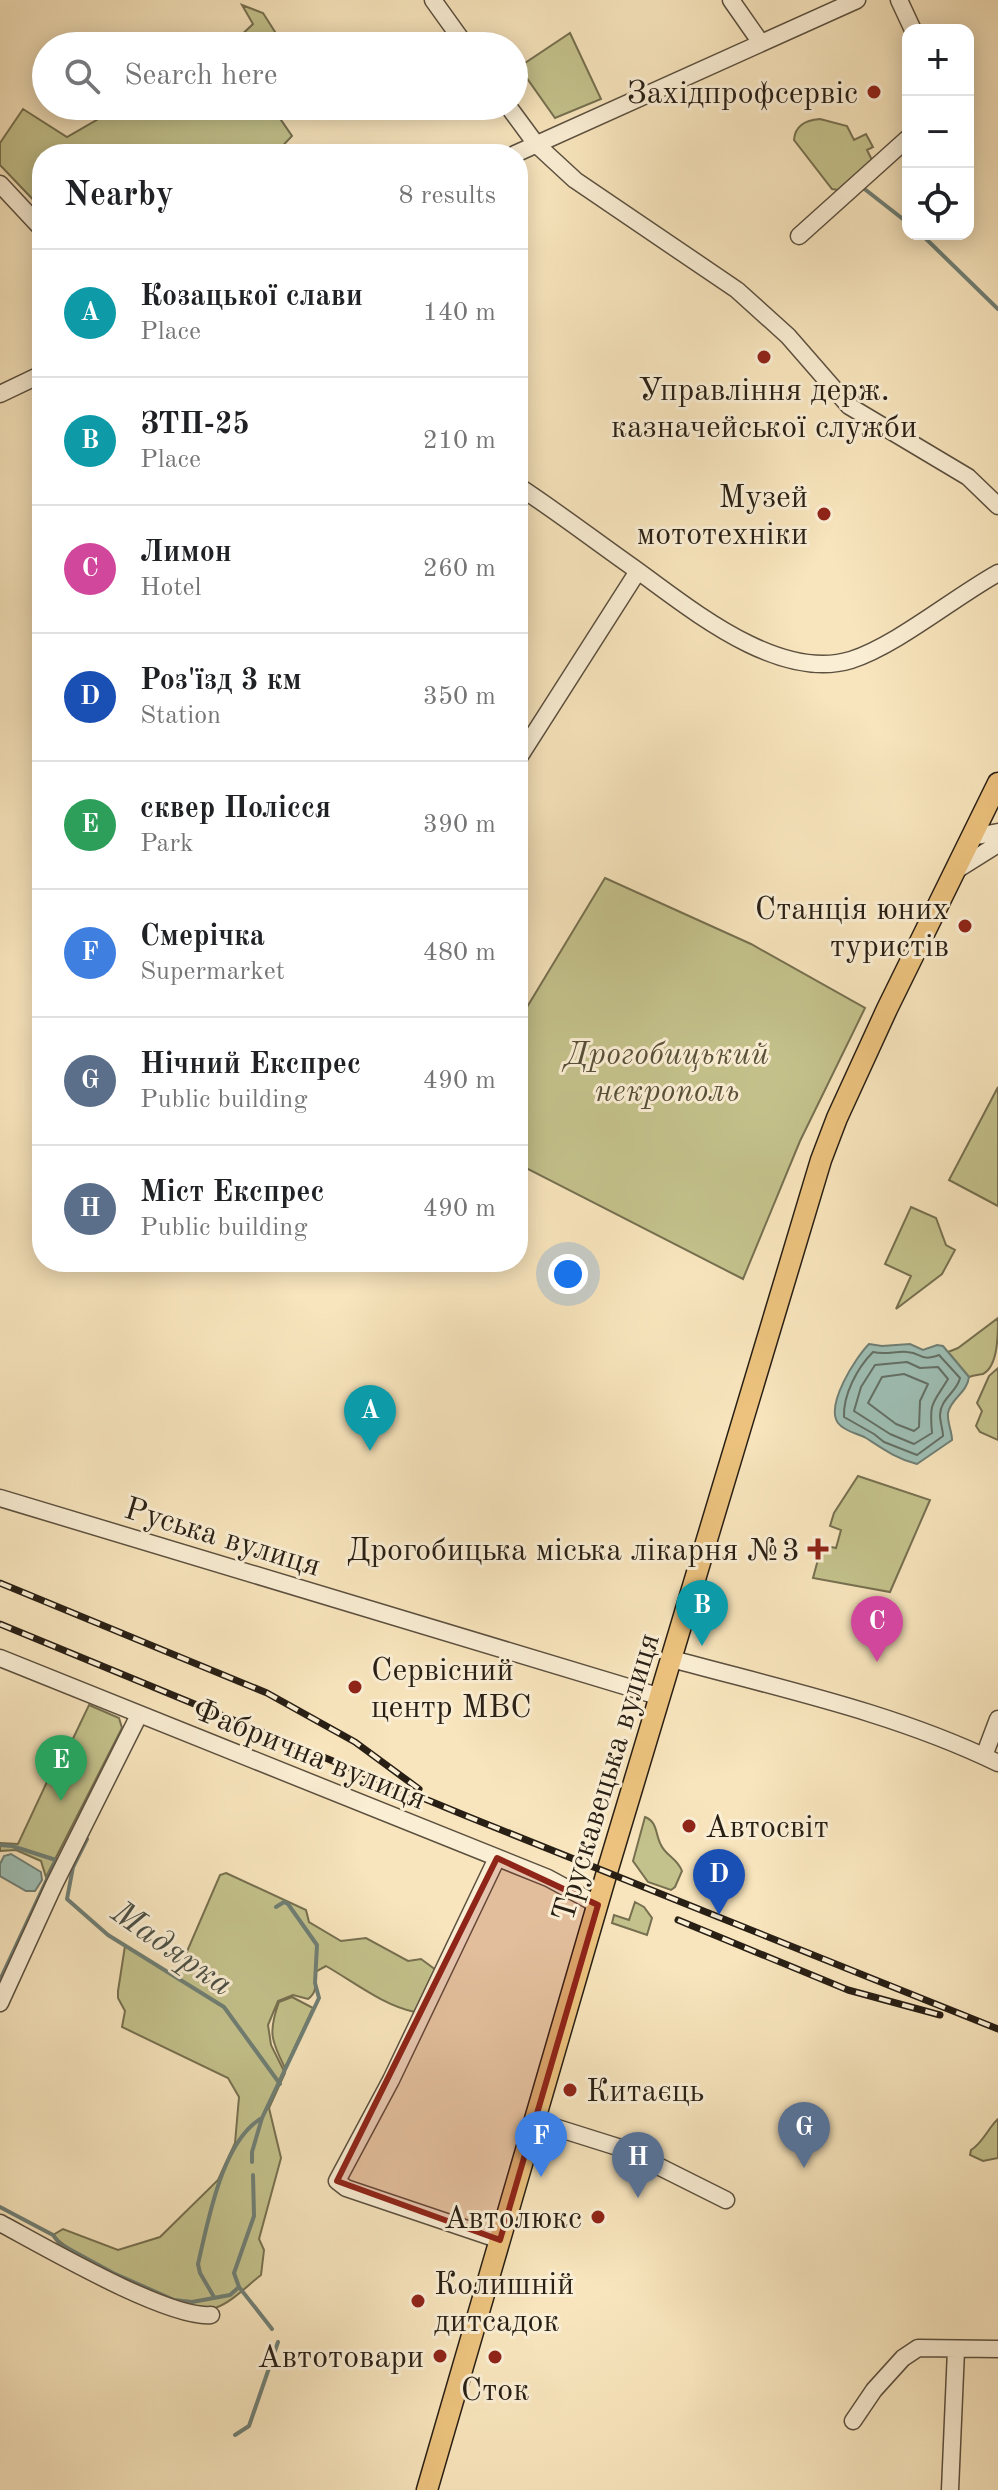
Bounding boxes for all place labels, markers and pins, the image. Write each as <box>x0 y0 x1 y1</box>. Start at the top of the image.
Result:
place label: Західпрофсервіс <box>627 79 858 111</box>
marker: Західпрофсервіс <box>865 83 883 101</box>
marker: Управління держ. казначейської служби <box>755 348 773 366</box>
place label: Управління держ. казначейської служби <box>611 376 917 445</box>
place label: Музей мототехніки <box>637 483 808 552</box>
marker: Музей мототехніки <box>815 505 833 523</box>
place label: Станція юних туристів <box>755 895 949 964</box>
marker: Станція юних туристів <box>956 917 974 935</box>
pin: A <box>344 1385 396 1451</box>
place label: Дрогобицька міська лікарня №3 <box>347 1536 800 1568</box>
marker: Дрогобицька міська лікарня №3 <box>807 1538 829 1560</box>
pin: B <box>676 1580 728 1646</box>
pin: C <box>851 1596 903 1662</box>
place label: Сервісний центр МВС <box>371 1656 532 1725</box>
marker: Сервісний центр МВС <box>346 1678 364 1696</box>
pin: E <box>35 1735 87 1801</box>
place label: Автосвіт <box>705 1813 829 1845</box>
marker: Автосвіт <box>680 1817 698 1835</box>
pin: D <box>693 1849 745 1915</box>
place label: Китаєць <box>586 2077 704 2109</box>
marker: Китаєць <box>561 2081 579 2099</box>
pin: G <box>778 2102 830 2168</box>
pin: F <box>515 2111 567 2177</box>
pin: H <box>612 2132 664 2198</box>
place label: Автолюкс <box>444 2204 582 2236</box>
marker: Автолюкс <box>589 2208 607 2226</box>
place label: Колишній дитсадок <box>434 2270 574 2339</box>
marker: Колишній дитсадок <box>409 2292 427 2310</box>
place label: Автотовари <box>257 2343 424 2375</box>
marker: Автотовари <box>431 2347 449 2365</box>
marker: Сток <box>486 2348 504 2366</box>
place label: Сток <box>461 2376 529 2408</box>

